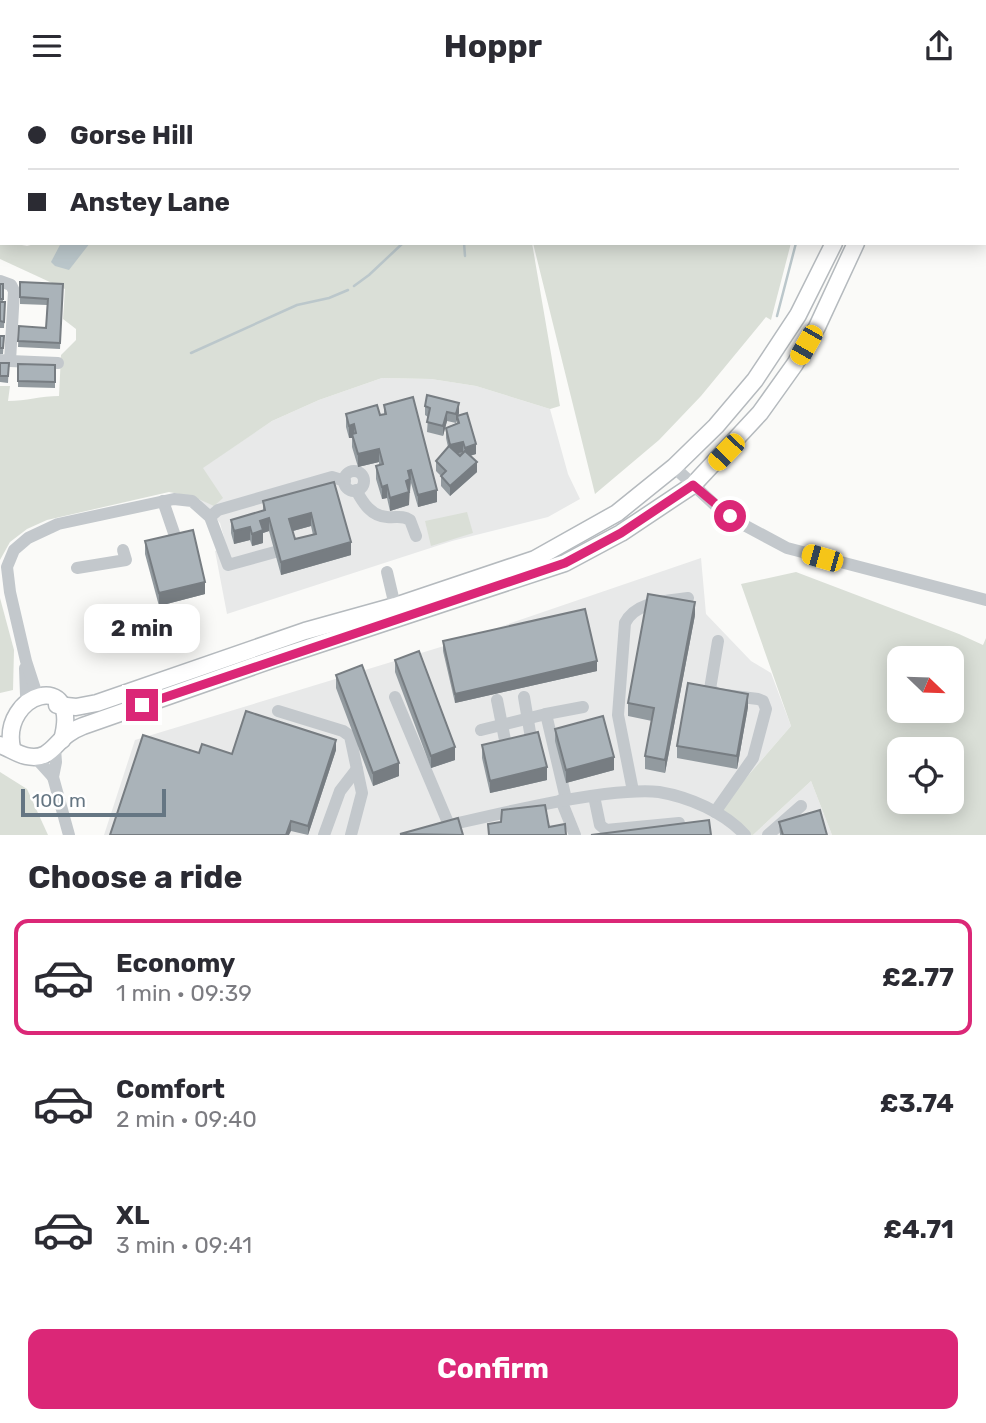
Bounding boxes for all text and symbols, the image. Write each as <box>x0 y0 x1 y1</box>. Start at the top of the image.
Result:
icon: menu <box>28 27 66 65</box>
text: Hoppr <box>444 27 542 65</box>
icon: share <box>920 27 958 65</box>
text: Gorse Hill <box>70 120 193 151</box>
text: Anstey Lane <box>70 187 230 218</box>
car <box>787 322 826 368</box>
car <box>704 430 749 474</box>
route start <box>714 500 746 532</box>
car <box>799 542 846 574</box>
callout: 2 min <box>84 603 200 653</box>
text: 2 min <box>111 614 173 642</box>
north arrow <box>887 646 964 723</box>
map controls <box>887 646 964 814</box>
route end <box>126 689 158 721</box>
button: locate <box>887 737 964 814</box>
scale bar <box>21 786 166 818</box>
text: 100 m <box>32 789 86 812</box>
text: Choose a ride <box>28 858 242 896</box>
icon: car <box>32 946 95 1009</box>
text: Economy <box>116 948 235 979</box>
text: £2.77 <box>882 962 954 993</box>
text: 1 min · 09:39 <box>116 979 252 1007</box>
icon: car <box>32 1072 95 1135</box>
text: Comfort <box>116 1074 225 1105</box>
text: £3.74 <box>880 1088 954 1119</box>
text: 2 min · 09:40 <box>116 1105 257 1133</box>
icon: car <box>32 1198 95 1261</box>
text: XL <box>116 1200 149 1231</box>
text: £4.71 <box>883 1214 954 1245</box>
text: 3 min · 09:41 <box>116 1231 252 1259</box>
button: Confirm <box>28 1329 958 1409</box>

